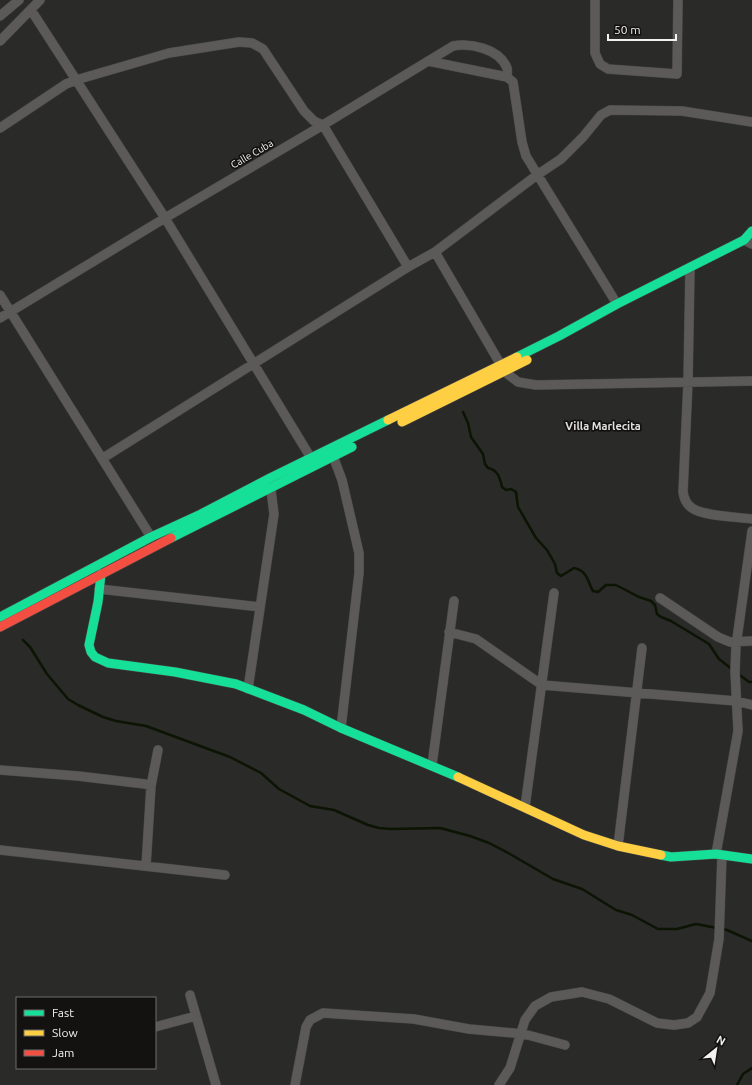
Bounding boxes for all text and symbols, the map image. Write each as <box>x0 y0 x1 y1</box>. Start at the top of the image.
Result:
scale bar <box>608 16 676 42</box>
text: 50 m <box>614 23 641 36</box>
street label: Calle Cuba <box>229 137 275 171</box>
district label: Villa Marlecita <box>565 420 641 432</box>
legend <box>16 997 156 1069</box>
text: Fast <box>52 1006 74 1019</box>
text: Slow <box>52 1026 78 1039</box>
north arrow <box>696 1029 736 1069</box>
text: N <box>714 1033 728 1048</box>
text: Jam <box>52 1046 74 1059</box>

